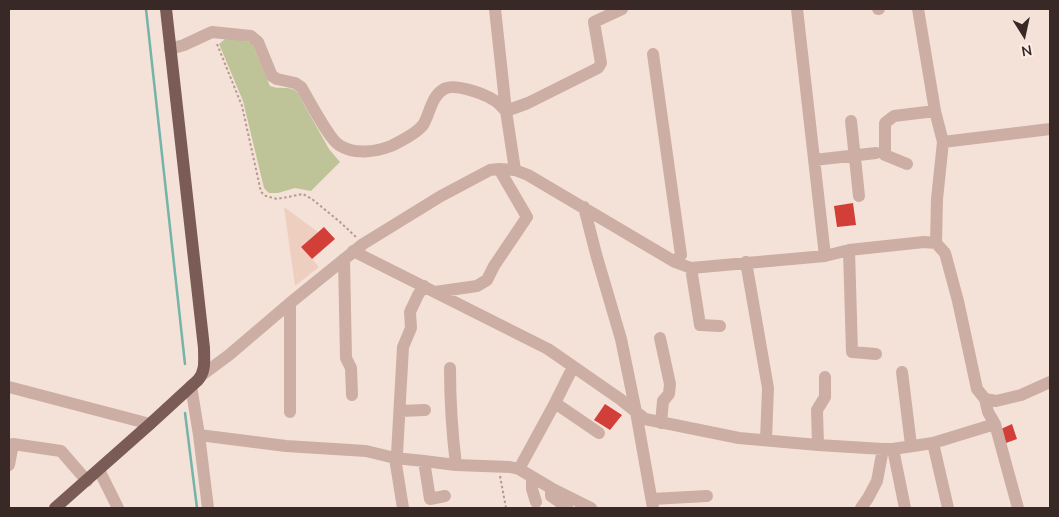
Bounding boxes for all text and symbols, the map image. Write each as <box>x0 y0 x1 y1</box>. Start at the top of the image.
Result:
north arrow <box>999 10 1049 60</box>
text: N <box>1020 40 1034 61</box>

